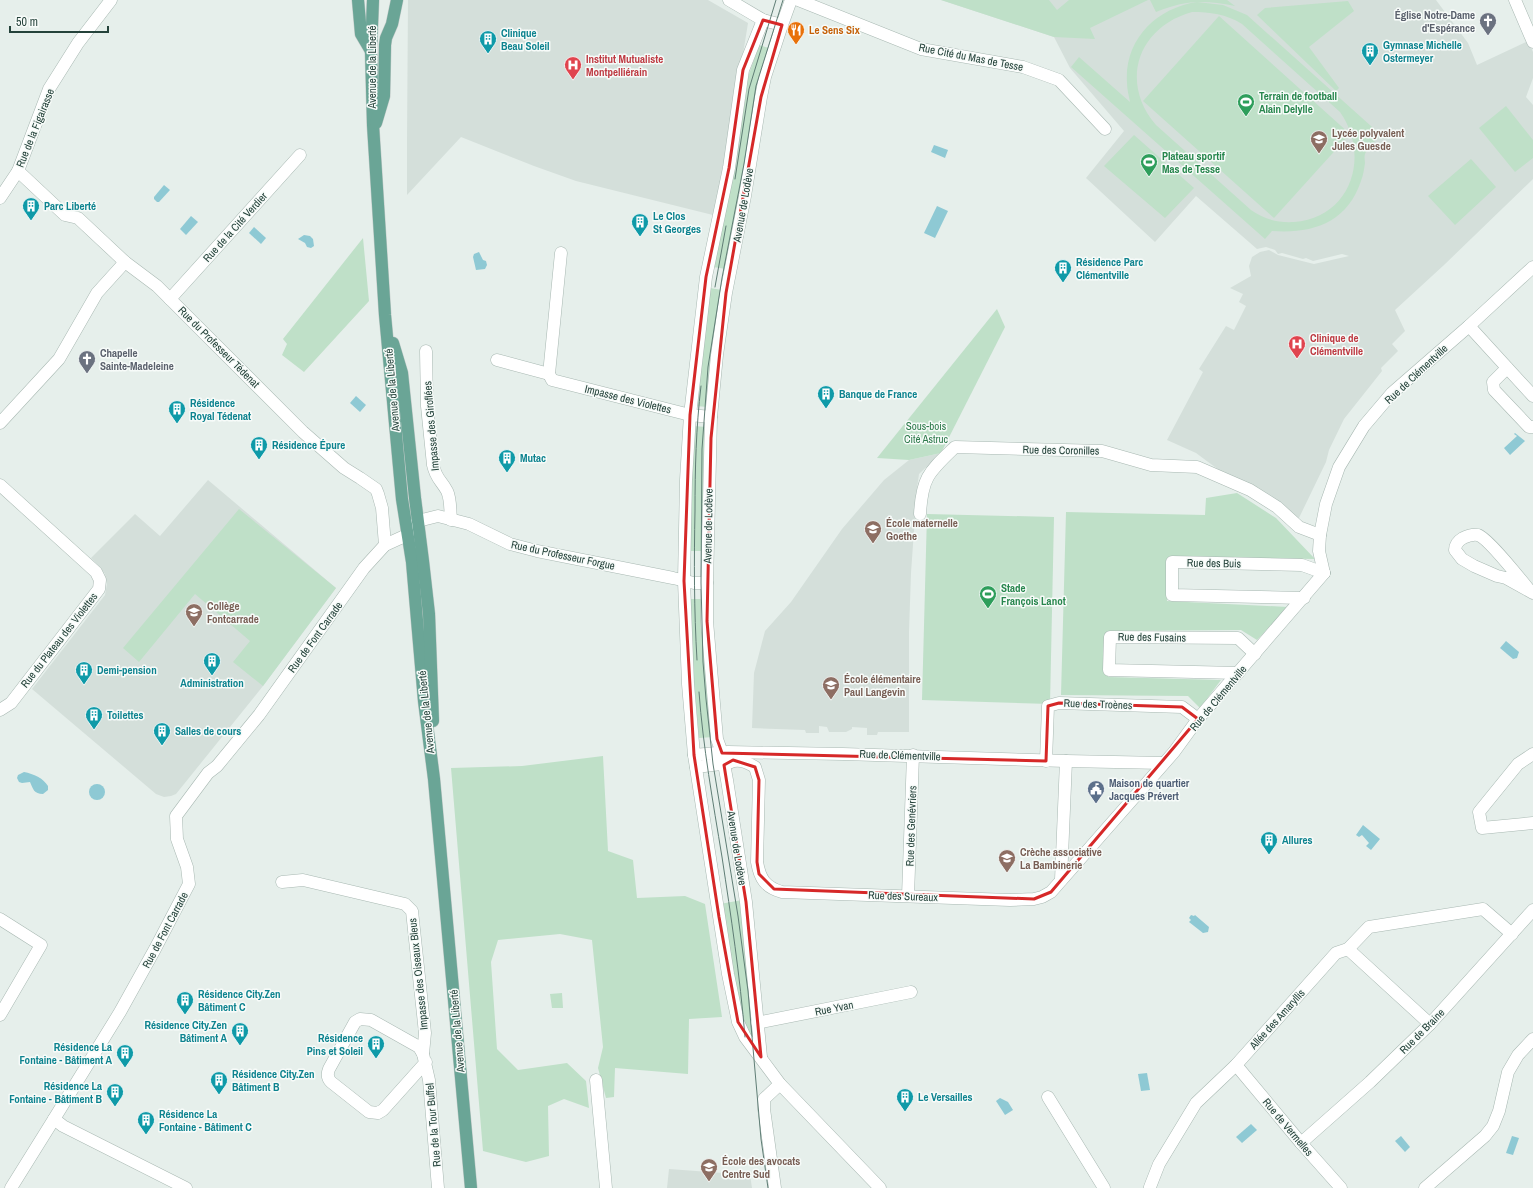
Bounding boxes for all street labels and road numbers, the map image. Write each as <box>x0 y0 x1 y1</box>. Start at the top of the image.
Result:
street label: Avenue de la Liberté <box>365 25 379 110</box>
street label: Rue Cité du Mas de Tesse <box>918 40 1024 74</box>
street label: Rue de la Figairasse <box>13 87 57 169</box>
street label: Avenue de Lodève <box>729 167 756 244</box>
street label: Rue de la Cité Verdier <box>200 189 270 265</box>
street label: Rue du Professeur Tédenat <box>175 303 263 391</box>
street label: Rue de Clémentville <box>1382 341 1450 407</box>
street label: Avenue de la Liberté <box>381 348 403 433</box>
street label: Impasse des Giroflées <box>420 380 442 472</box>
street label: Impasse des Violettes <box>583 381 673 417</box>
street label: Rue des Coronilles <box>1023 442 1100 458</box>
street label: Avenue de Lodève <box>700 488 716 565</box>
street label: Rue du Professeur Forgue <box>510 537 616 573</box>
street label: Rue des Buis <box>1187 556 1242 570</box>
street label: Rue du Plateau des Violettes <box>18 589 101 690</box>
street label: Rue de Font Carrade <box>285 599 345 675</box>
street label: Rue des Fusains <box>1118 629 1187 645</box>
street label: Rue de Clémentville <box>1187 662 1249 734</box>
street label: Avenue de la Liberté <box>415 670 437 755</box>
street label: Rue des Troènes <box>1063 696 1133 712</box>
street label: Rue de Clémentville <box>859 747 941 763</box>
street label: Rue des Genévriers <box>903 785 919 867</box>
street label: Avenue de Lodève <box>724 809 750 886</box>
street label: Rue des Sureaux <box>868 888 939 904</box>
street label: Rue de Font Carrade <box>139 889 191 971</box>
street label: Impasse des Oiseaux Bleus <box>405 917 431 1031</box>
street label: Allée des Amaryllis <box>1246 986 1308 1053</box>
street label: Avenue de la Liberté <box>446 989 468 1074</box>
street label: Rue Yvan <box>814 997 854 1019</box>
street label: Rue de Braine <box>1396 1005 1448 1057</box>
street label: Rue de la Tour Buffel <box>422 1083 444 1167</box>
street label: Rue de Vermelles <box>1260 1095 1317 1159</box>

